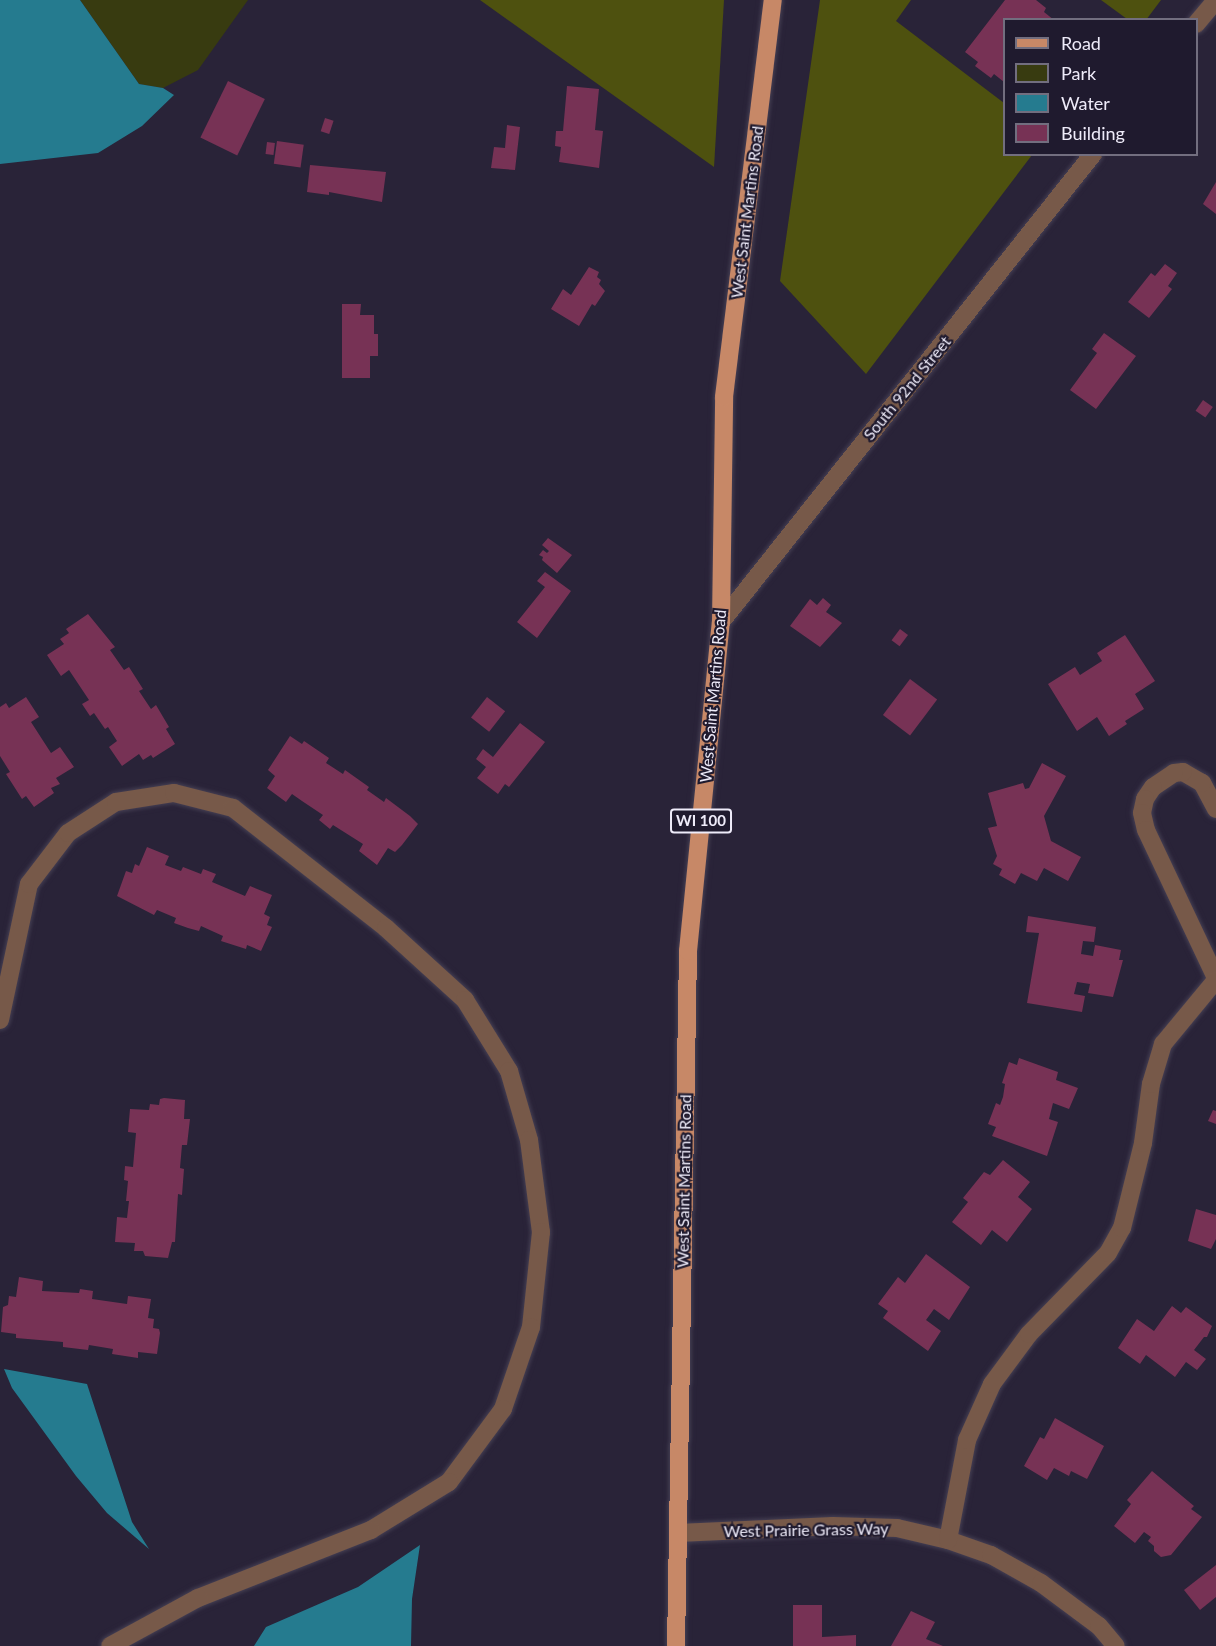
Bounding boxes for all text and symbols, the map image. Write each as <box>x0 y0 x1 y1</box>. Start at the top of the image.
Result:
legend <box>1003 18 1198 156</box>
text: Road <box>1061 32 1101 54</box>
text: Park <box>1061 62 1096 84</box>
text: Water <box>1061 92 1110 114</box>
text: Building <box>1061 122 1125 144</box>
street label: West Saint Martins Road <box>727 125 767 299</box>
street label: South 92nd Street <box>859 332 955 444</box>
street label: West Saint Martins Road <box>696 609 730 783</box>
road number: WI 100 <box>670 809 732 833</box>
street label: West Saint Martins Road <box>673 1094 695 1268</box>
street label: West Prairie Grass Way <box>723 1519 889 1541</box>

